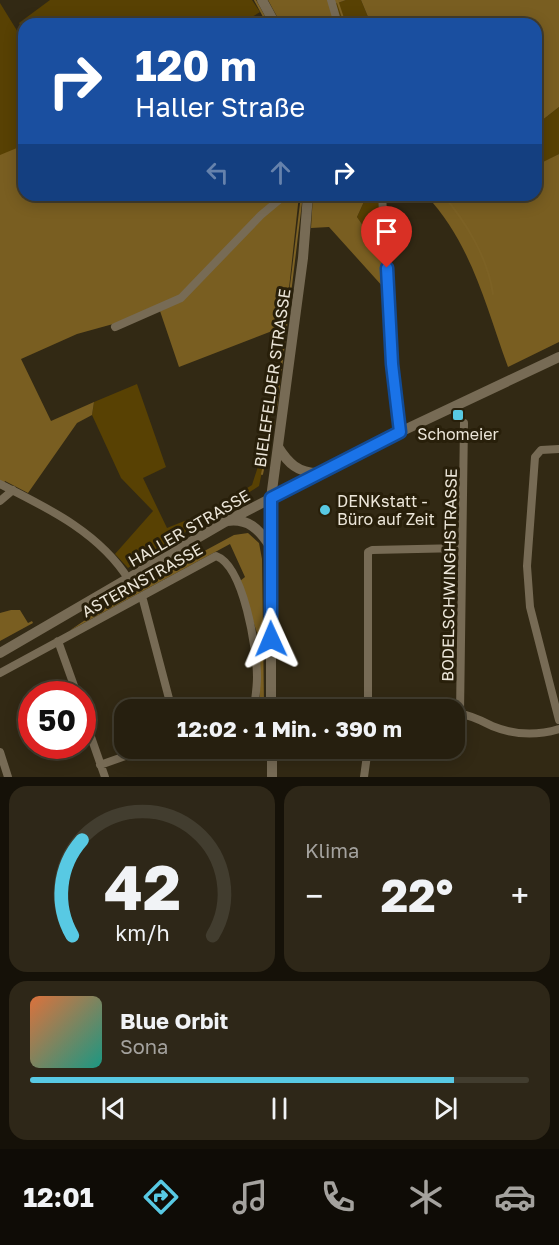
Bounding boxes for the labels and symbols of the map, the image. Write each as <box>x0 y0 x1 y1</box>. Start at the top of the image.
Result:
pin <box>361 206 412 268</box>
street label: BIELEFELDER STRASSE <box>250 287 294 469</box>
marker: Schomeier <box>451 408 465 422</box>
place label: Schomeier <box>417 424 499 444</box>
street label: BODELSCHWINGHSTRASSE <box>437 468 461 682</box>
street label: HALLER STRASSE <box>124 485 254 571</box>
place label: DENKstatt - Büro auf Zeit <box>337 491 435 529</box>
marker: DENKstatt - Büro auf Zeit <box>318 503 332 517</box>
street label: ASTERNSTRASSE <box>78 539 206 621</box>
position arrow <box>239 607 303 671</box>
speed limit sign: 50 <box>18 681 96 759</box>

